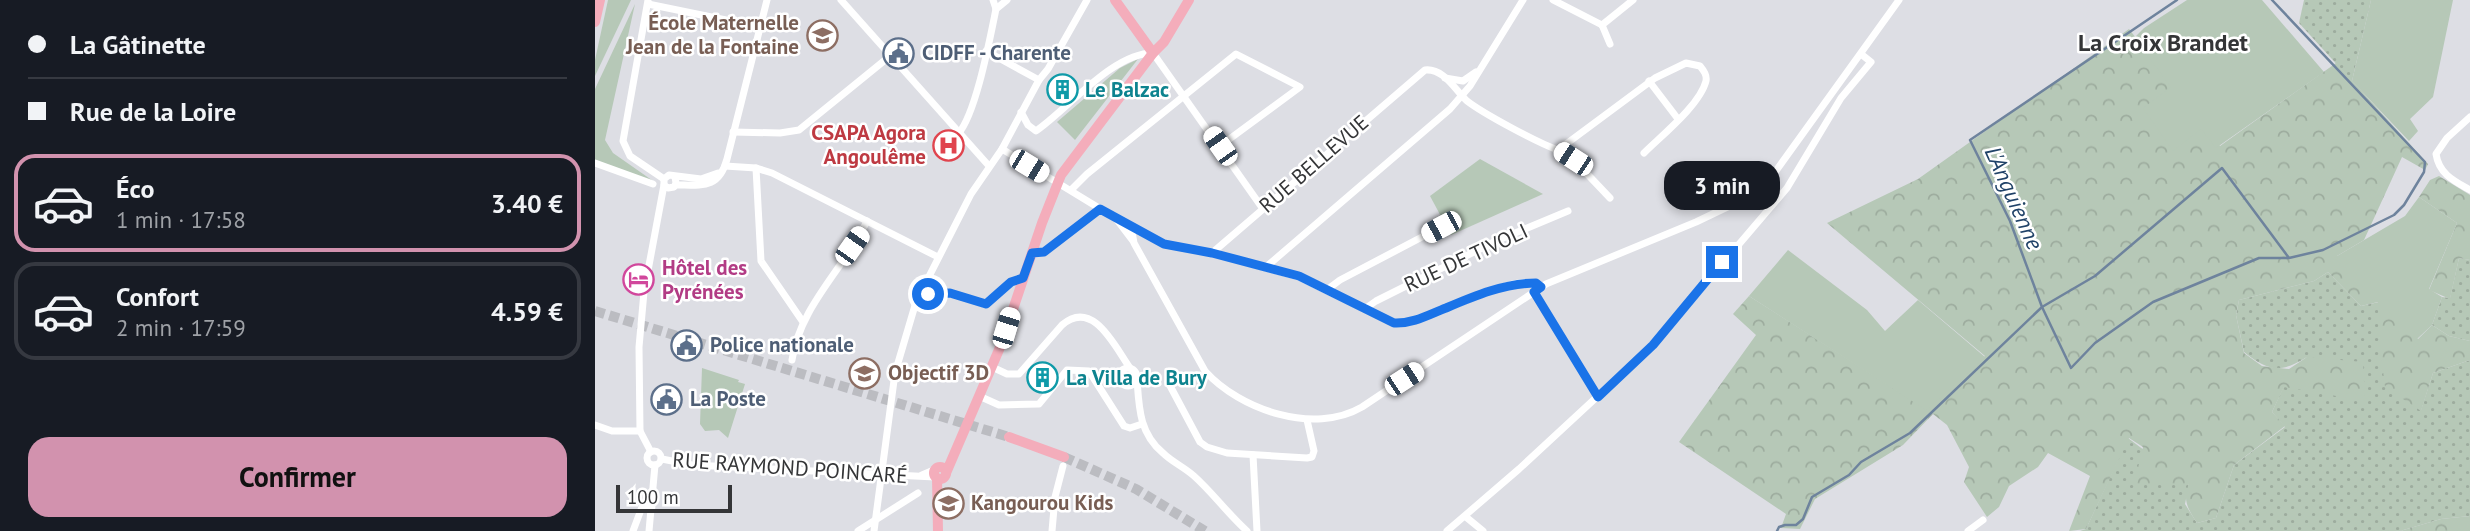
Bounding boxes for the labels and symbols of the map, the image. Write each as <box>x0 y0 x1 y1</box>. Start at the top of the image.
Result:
place label: École Maternelle Jean de la Fontaine <box>625 9 799 60</box>
school or university icon: École Maternelle Jean de la Fontaine <box>805 18 839 52</box>
district label: La Croix Brandet <box>2078 27 2249 58</box>
public building icon: CIDFF - Charente <box>882 36 916 70</box>
place label: CIDFF - Charente <box>922 39 1071 66</box>
building icon: Le Balzac <box>1045 73 1079 107</box>
place label: Le Balzac <box>1085 76 1169 103</box>
street label: RUE BELLEVUE <box>1253 109 1374 219</box>
place label: CSAPA Agora Angoulême <box>811 119 926 170</box>
car <box>1200 123 1241 169</box>
hospital icon: CSAPA Agora Angoulême <box>932 128 966 162</box>
car <box>1550 139 1597 179</box>
water label: L'Anguienne <box>1979 142 2050 254</box>
car <box>1006 146 1053 186</box>
callout: 3 min <box>1664 160 1780 210</box>
car <box>1418 208 1465 246</box>
street label: RUE DE TIVOLI <box>1400 217 1532 298</box>
car <box>832 223 873 269</box>
route end <box>1706 246 1738 278</box>
place label: Hôtel des Pyrénées <box>662 254 747 305</box>
hotel icon: Hôtel des Pyrénées <box>622 263 656 297</box>
route start <box>912 278 944 310</box>
car <box>990 305 1023 351</box>
public building icon: Police nationale <box>670 328 704 362</box>
place label: Police nationale <box>710 331 854 358</box>
school or university icon: Objectif 3D <box>848 356 882 390</box>
place label: Objectif 3D <box>888 359 989 386</box>
car <box>1381 359 1428 399</box>
building icon: La Villa de Bury <box>1026 361 1060 395</box>
place label: La Villa de Bury <box>1066 364 1208 391</box>
public building icon: La Poste <box>650 382 684 416</box>
place label: La Poste <box>690 385 766 412</box>
street label: RUE RAYMOND POINCARÉ <box>672 446 908 489</box>
scale bar <box>616 482 731 514</box>
school or university icon: Kangourou Kids <box>931 486 965 520</box>
place label: Kangourou Kids <box>971 489 1114 516</box>

